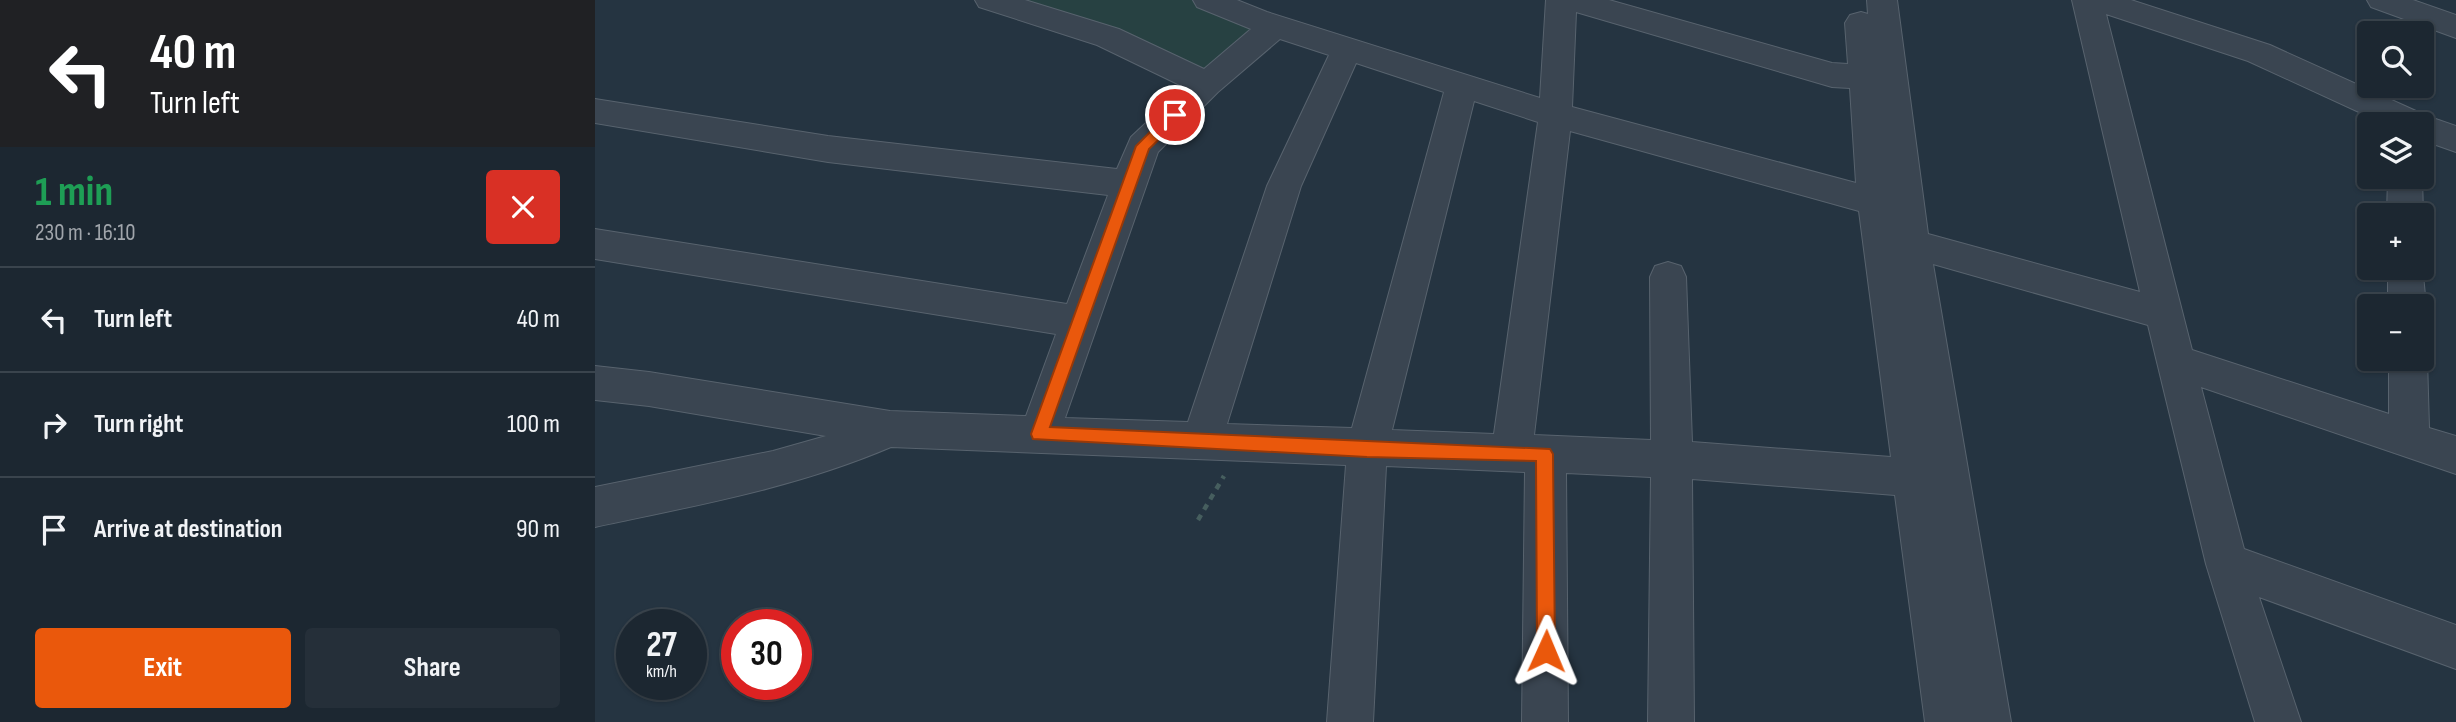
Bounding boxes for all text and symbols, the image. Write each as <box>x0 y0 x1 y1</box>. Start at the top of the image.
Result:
map controls <box>2357 21 2434 371</box>
button: search <box>2357 21 2434 98</box>
text: 40 m <box>150 24 236 83</box>
icon: left <box>35 28 126 119</box>
text: Turn left <box>150 84 240 123</box>
pin <box>1145 85 1205 145</box>
icon: arrive <box>1156 96 1194 134</box>
button: layers <box>2357 112 2434 189</box>
text: 1 min <box>35 167 113 218</box>
button: close <box>486 170 560 244</box>
button: + <box>2357 203 2434 280</box>
text: 230 m · 16:10 <box>35 219 136 247</box>
button: − <box>2357 294 2434 371</box>
icon: left <box>35 301 73 339</box>
text: Turn left <box>94 304 172 335</box>
text: 40 m <box>517 304 560 335</box>
icon: right <box>35 406 73 444</box>
text: Turn right <box>94 409 183 440</box>
text: 100 m <box>507 409 560 440</box>
icon: arrive <box>35 511 73 549</box>
text: Arrive at destination <box>94 514 282 545</box>
text: 90 m <box>516 514 560 545</box>
speed limit sign: 30 <box>721 609 812 700</box>
position arrow <box>1509 614 1583 688</box>
text: 27 <box>646 624 677 667</box>
button: Exit <box>35 628 291 708</box>
button: Share <box>305 628 560 708</box>
text: km/h <box>646 661 677 682</box>

